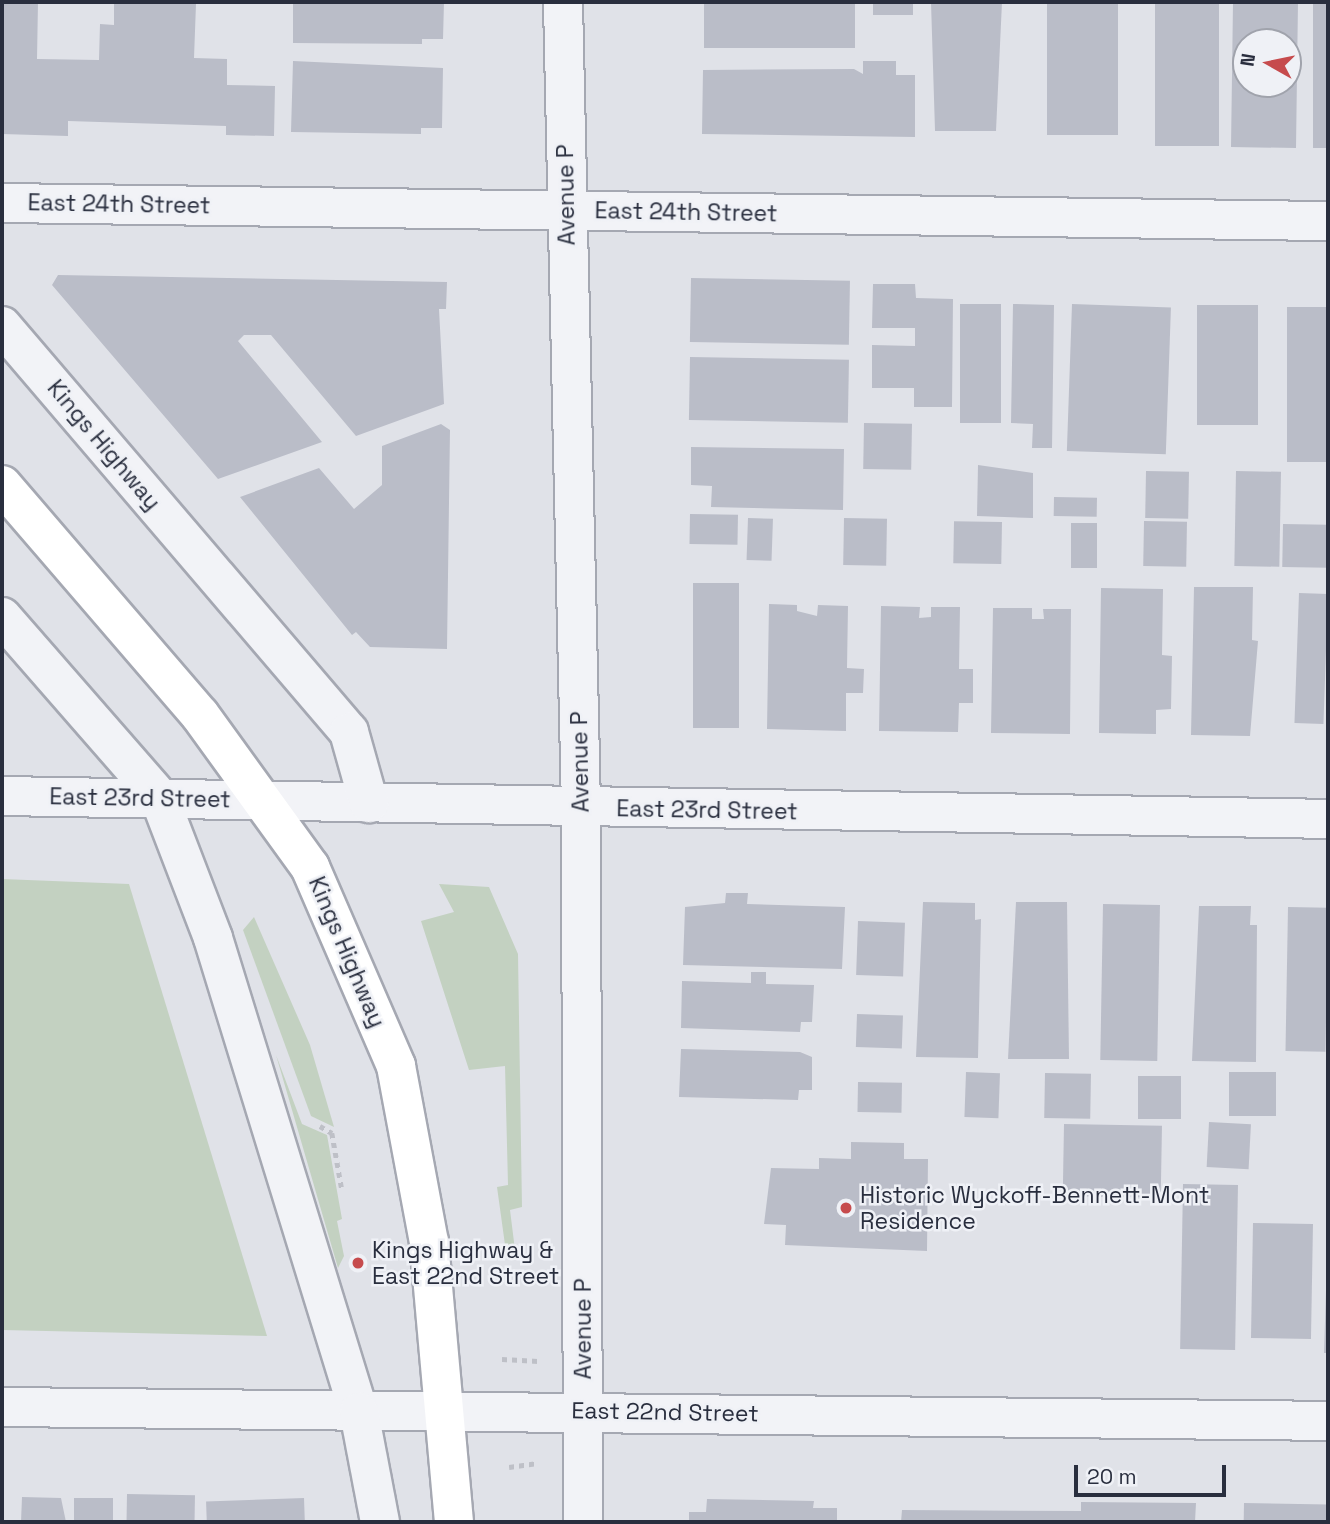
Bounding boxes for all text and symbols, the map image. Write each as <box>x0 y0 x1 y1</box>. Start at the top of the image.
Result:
north arrow <box>1232 28 1302 98</box>
text: N <box>1234 52 1261 68</box>
street label: Avenue P <box>551 144 581 246</box>
street label: East 24th Street <box>27 189 211 219</box>
street label: East 24th Street <box>594 197 778 227</box>
street label: Kings Highway <box>42 374 166 516</box>
street label: Avenue P <box>565 711 595 813</box>
street label: East 23rd Street <box>49 783 231 813</box>
street label: East 23rd Street <box>616 795 798 825</box>
street label: Kings Highway <box>303 872 391 1032</box>
place label: Historic Wyckoff-Bennett-Mont Residence <box>860 1181 1209 1235</box>
marker: Historic Wyckoff-Bennett-Mont Residence <box>838 1200 854 1216</box>
place label: Kings Highway & East 22nd Street <box>372 1236 559 1290</box>
marker: Kings Highway & East 22nd Street <box>350 1255 366 1271</box>
street label: Avenue P <box>569 1279 597 1379</box>
street label: East 22nd Street <box>571 1397 759 1427</box>
scale bar <box>1078 1450 1230 1494</box>
text: 20 m <box>1087 1463 1137 1490</box>

